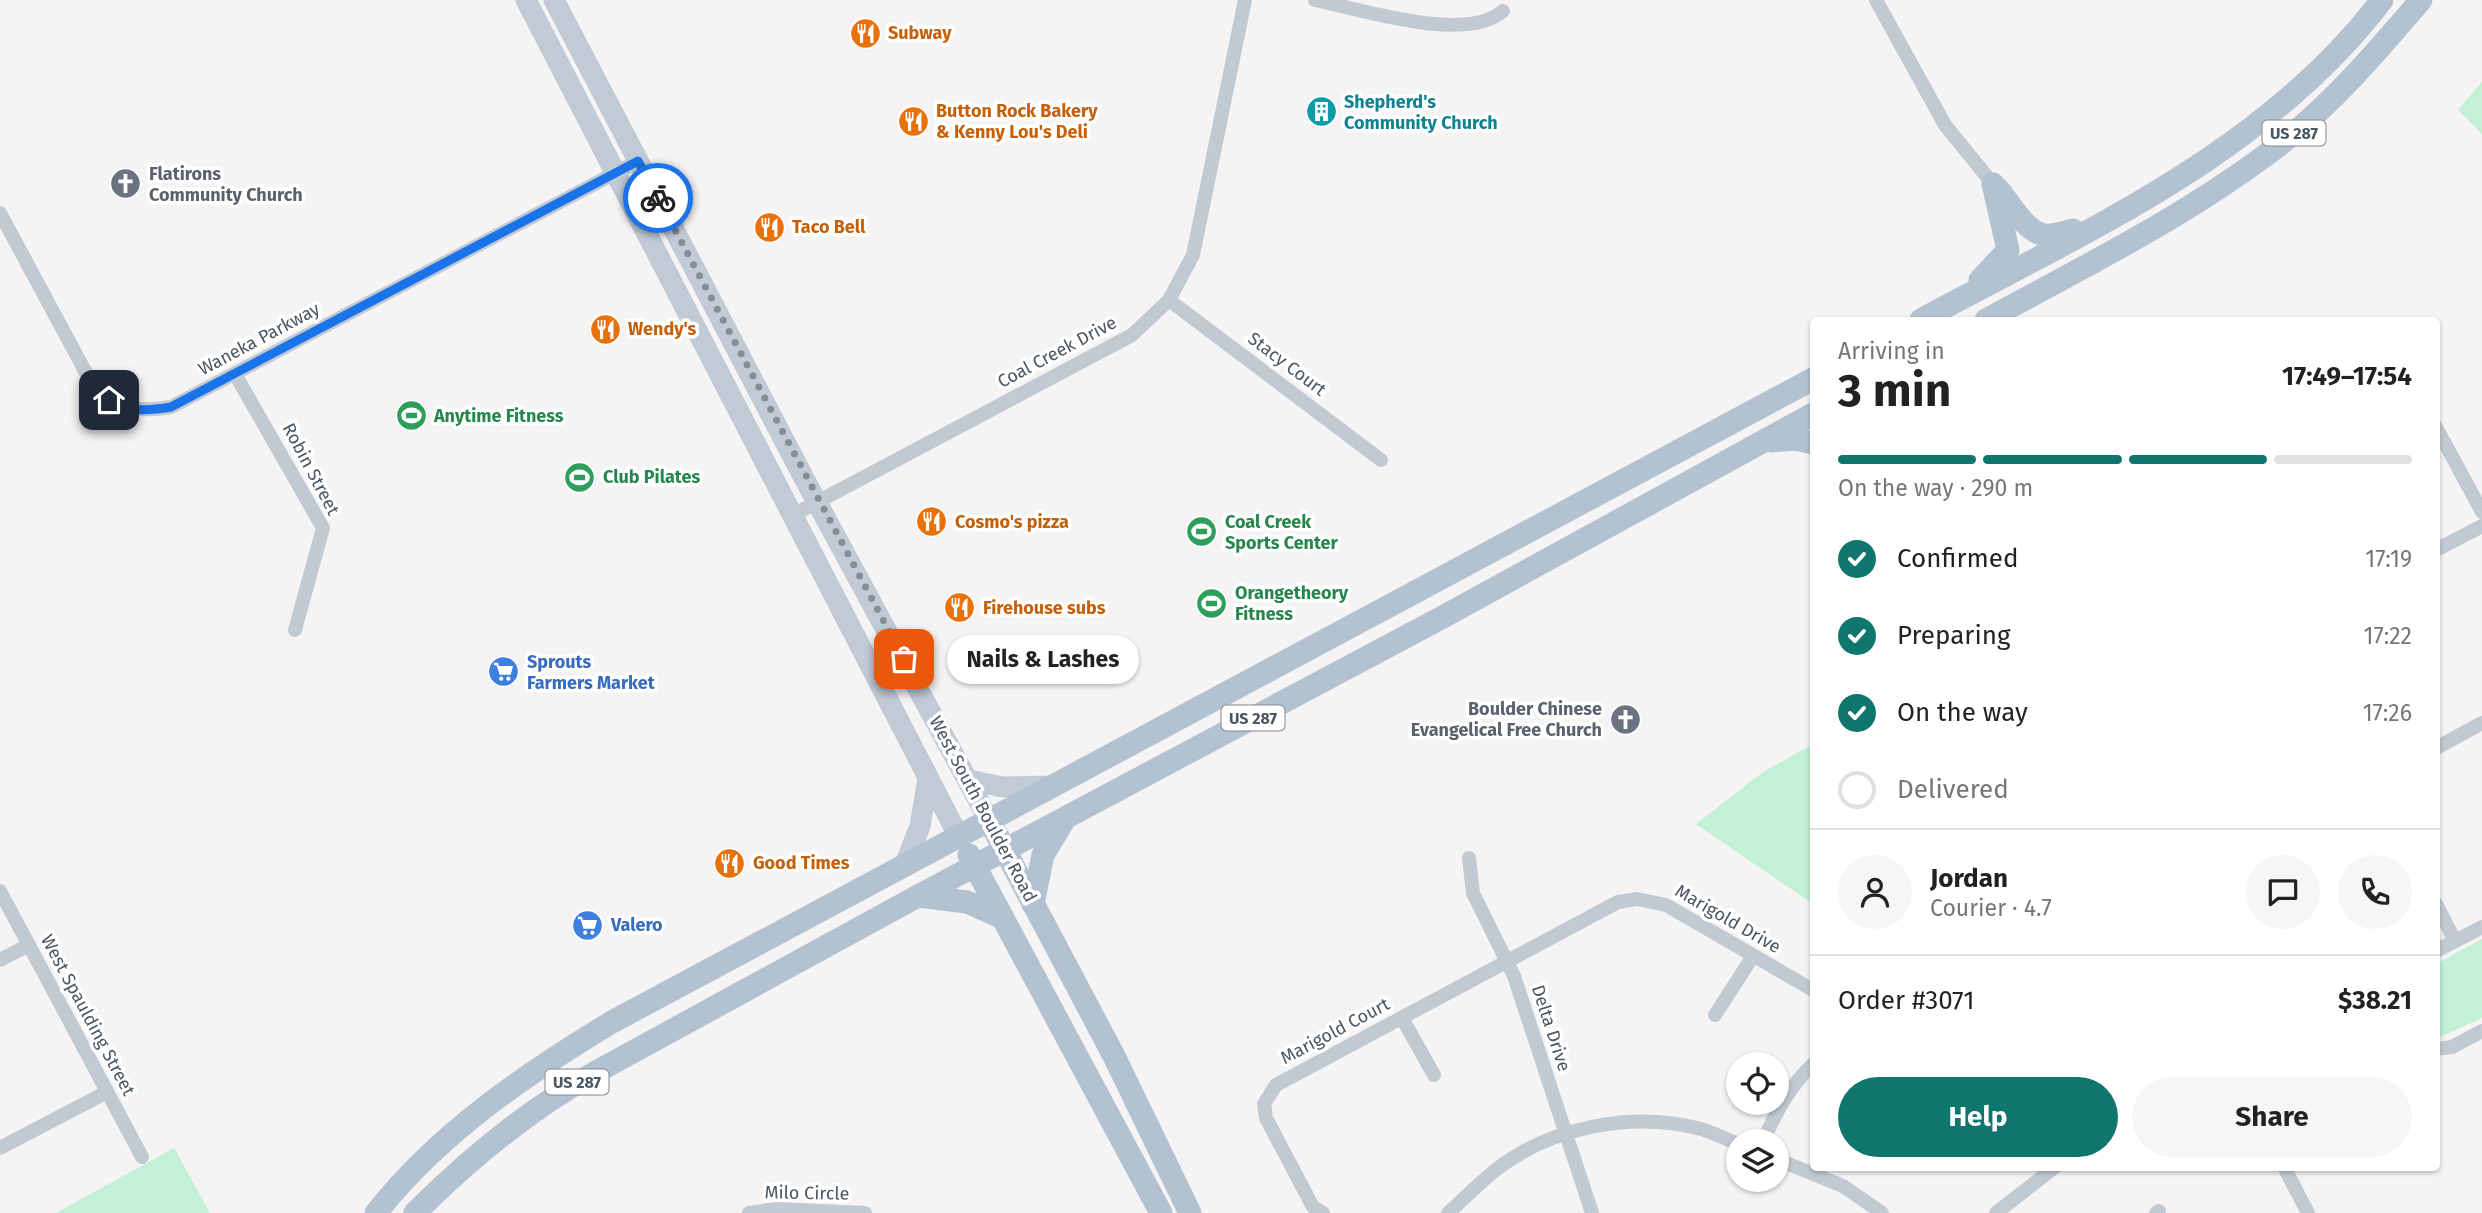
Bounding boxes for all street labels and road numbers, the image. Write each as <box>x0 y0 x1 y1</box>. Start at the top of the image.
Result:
road number: US 287 <box>2262 120 2326 146</box>
street label: Waneka Parkway <box>194 298 324 380</box>
street label: Coal Creek Drive <box>994 311 1120 393</box>
street label: Stacy Court <box>1243 327 1331 401</box>
street label: Robin Street <box>278 419 345 519</box>
road number: US 287 <box>1222 706 1284 730</box>
street label: West South Boulder Road <box>925 712 1041 906</box>
street label: Marigold Drive <box>1671 880 1785 958</box>
street label: West Spaulding Street <box>36 931 140 1100</box>
street label: Delta Drive <box>1527 982 1575 1074</box>
street label: Marigold Court <box>1277 993 1394 1069</box>
road number: US 287 <box>546 1070 608 1094</box>
street label: Milo Circle <box>764 1181 850 1205</box>

